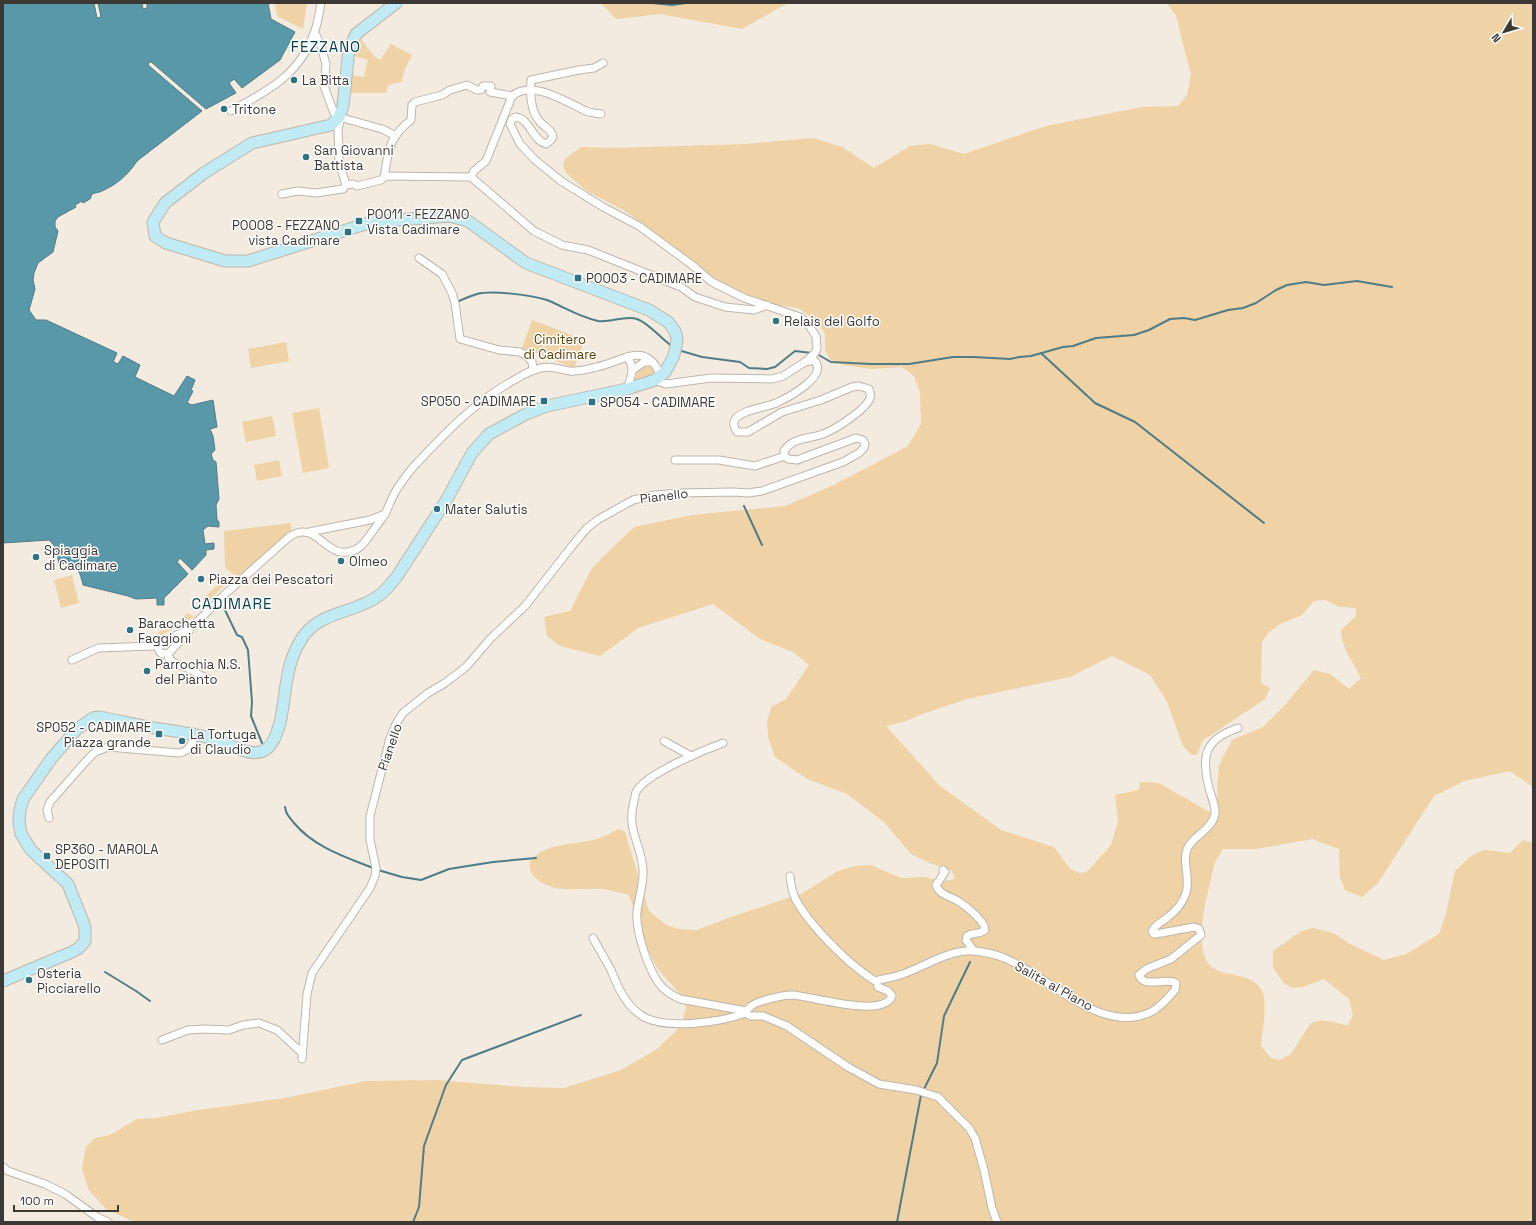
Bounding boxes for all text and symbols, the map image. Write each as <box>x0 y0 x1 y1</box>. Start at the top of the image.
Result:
north arrow <box>1484 12 1524 52</box>
text: N <box>1488 31 1504 45</box>
district label: FEZZANO <box>291 37 361 56</box>
place label: La Bitta <box>302 72 350 89</box>
marker: La Bitta <box>289 75 299 85</box>
place label: Tritone <box>232 101 276 118</box>
marker: Tritone <box>219 104 229 114</box>
place label: San Giovanni Battista <box>314 142 394 174</box>
marker: San Giovanni Battista <box>301 152 311 162</box>
place label: PO011 - FEZZANO Vista Cadimare <box>367 206 469 238</box>
marker: PO011 - FEZZANO Vista Cadimare <box>354 216 364 226</box>
place label: PO008 - FEZZANO vista Cadimare <box>232 217 340 249</box>
marker: PO008 - FEZZANO vista Cadimare <box>343 227 353 237</box>
place label: PO003 - CADIMARE <box>586 270 702 287</box>
marker: PO003 - CADIMARE <box>573 273 583 283</box>
place label: Relais del Golfo <box>784 313 880 330</box>
marker: Relais del Golfo <box>771 316 781 326</box>
park label: Cimitero di Cadimare <box>523 331 597 363</box>
place label: SP050 - CADIMARE <box>421 393 536 410</box>
place label: SP054 - CADIMARE <box>600 394 715 411</box>
marker: SP050 - CADIMARE <box>539 396 549 406</box>
marker: SP054 - CADIMARE <box>587 397 597 407</box>
street label: Pianello <box>639 485 689 507</box>
place label: Mater Salutis <box>445 501 528 518</box>
marker: Mater Salutis <box>432 504 442 514</box>
place label: Spiaggia di Cadimare <box>44 542 117 574</box>
marker: Spiaggia di Cadimare <box>31 552 41 562</box>
place label: Olmeo <box>349 553 388 570</box>
marker: Olmeo <box>336 556 346 566</box>
place label: Piazza dei Pescatori <box>209 571 333 588</box>
marker: Piazza dei Pescatori <box>196 574 206 584</box>
district label: CADIMARE <box>192 594 272 613</box>
place label: Baracchetta Faggioni <box>138 615 215 647</box>
marker: Baracchetta Faggioni <box>125 625 135 635</box>
place label: Parrochia N.S. del Pianto <box>155 656 241 688</box>
marker: Parrochia N.S. del Pianto <box>142 666 152 676</box>
place label: SP052 - CADIMARE Piazza grande <box>36 719 151 751</box>
street label: Pianello <box>374 721 406 773</box>
place label: La Tortuga di Claudio <box>190 726 257 758</box>
marker: SP052 - CADIMARE Piazza grande <box>154 729 164 739</box>
marker: La Tortuga di Claudio <box>177 736 187 746</box>
place label: SP360 - MAROLA DEPOSITI <box>55 841 158 873</box>
marker: SP360 - MAROLA DEPOSITI <box>42 851 52 861</box>
street label: Salita al Piano <box>1012 957 1096 1015</box>
place label: Osteria Picciarello <box>37 965 101 997</box>
marker: Osteria Picciarello <box>24 975 34 985</box>
scale bar <box>14 1187 118 1213</box>
text: 100 m <box>20 1193 54 1209</box>

